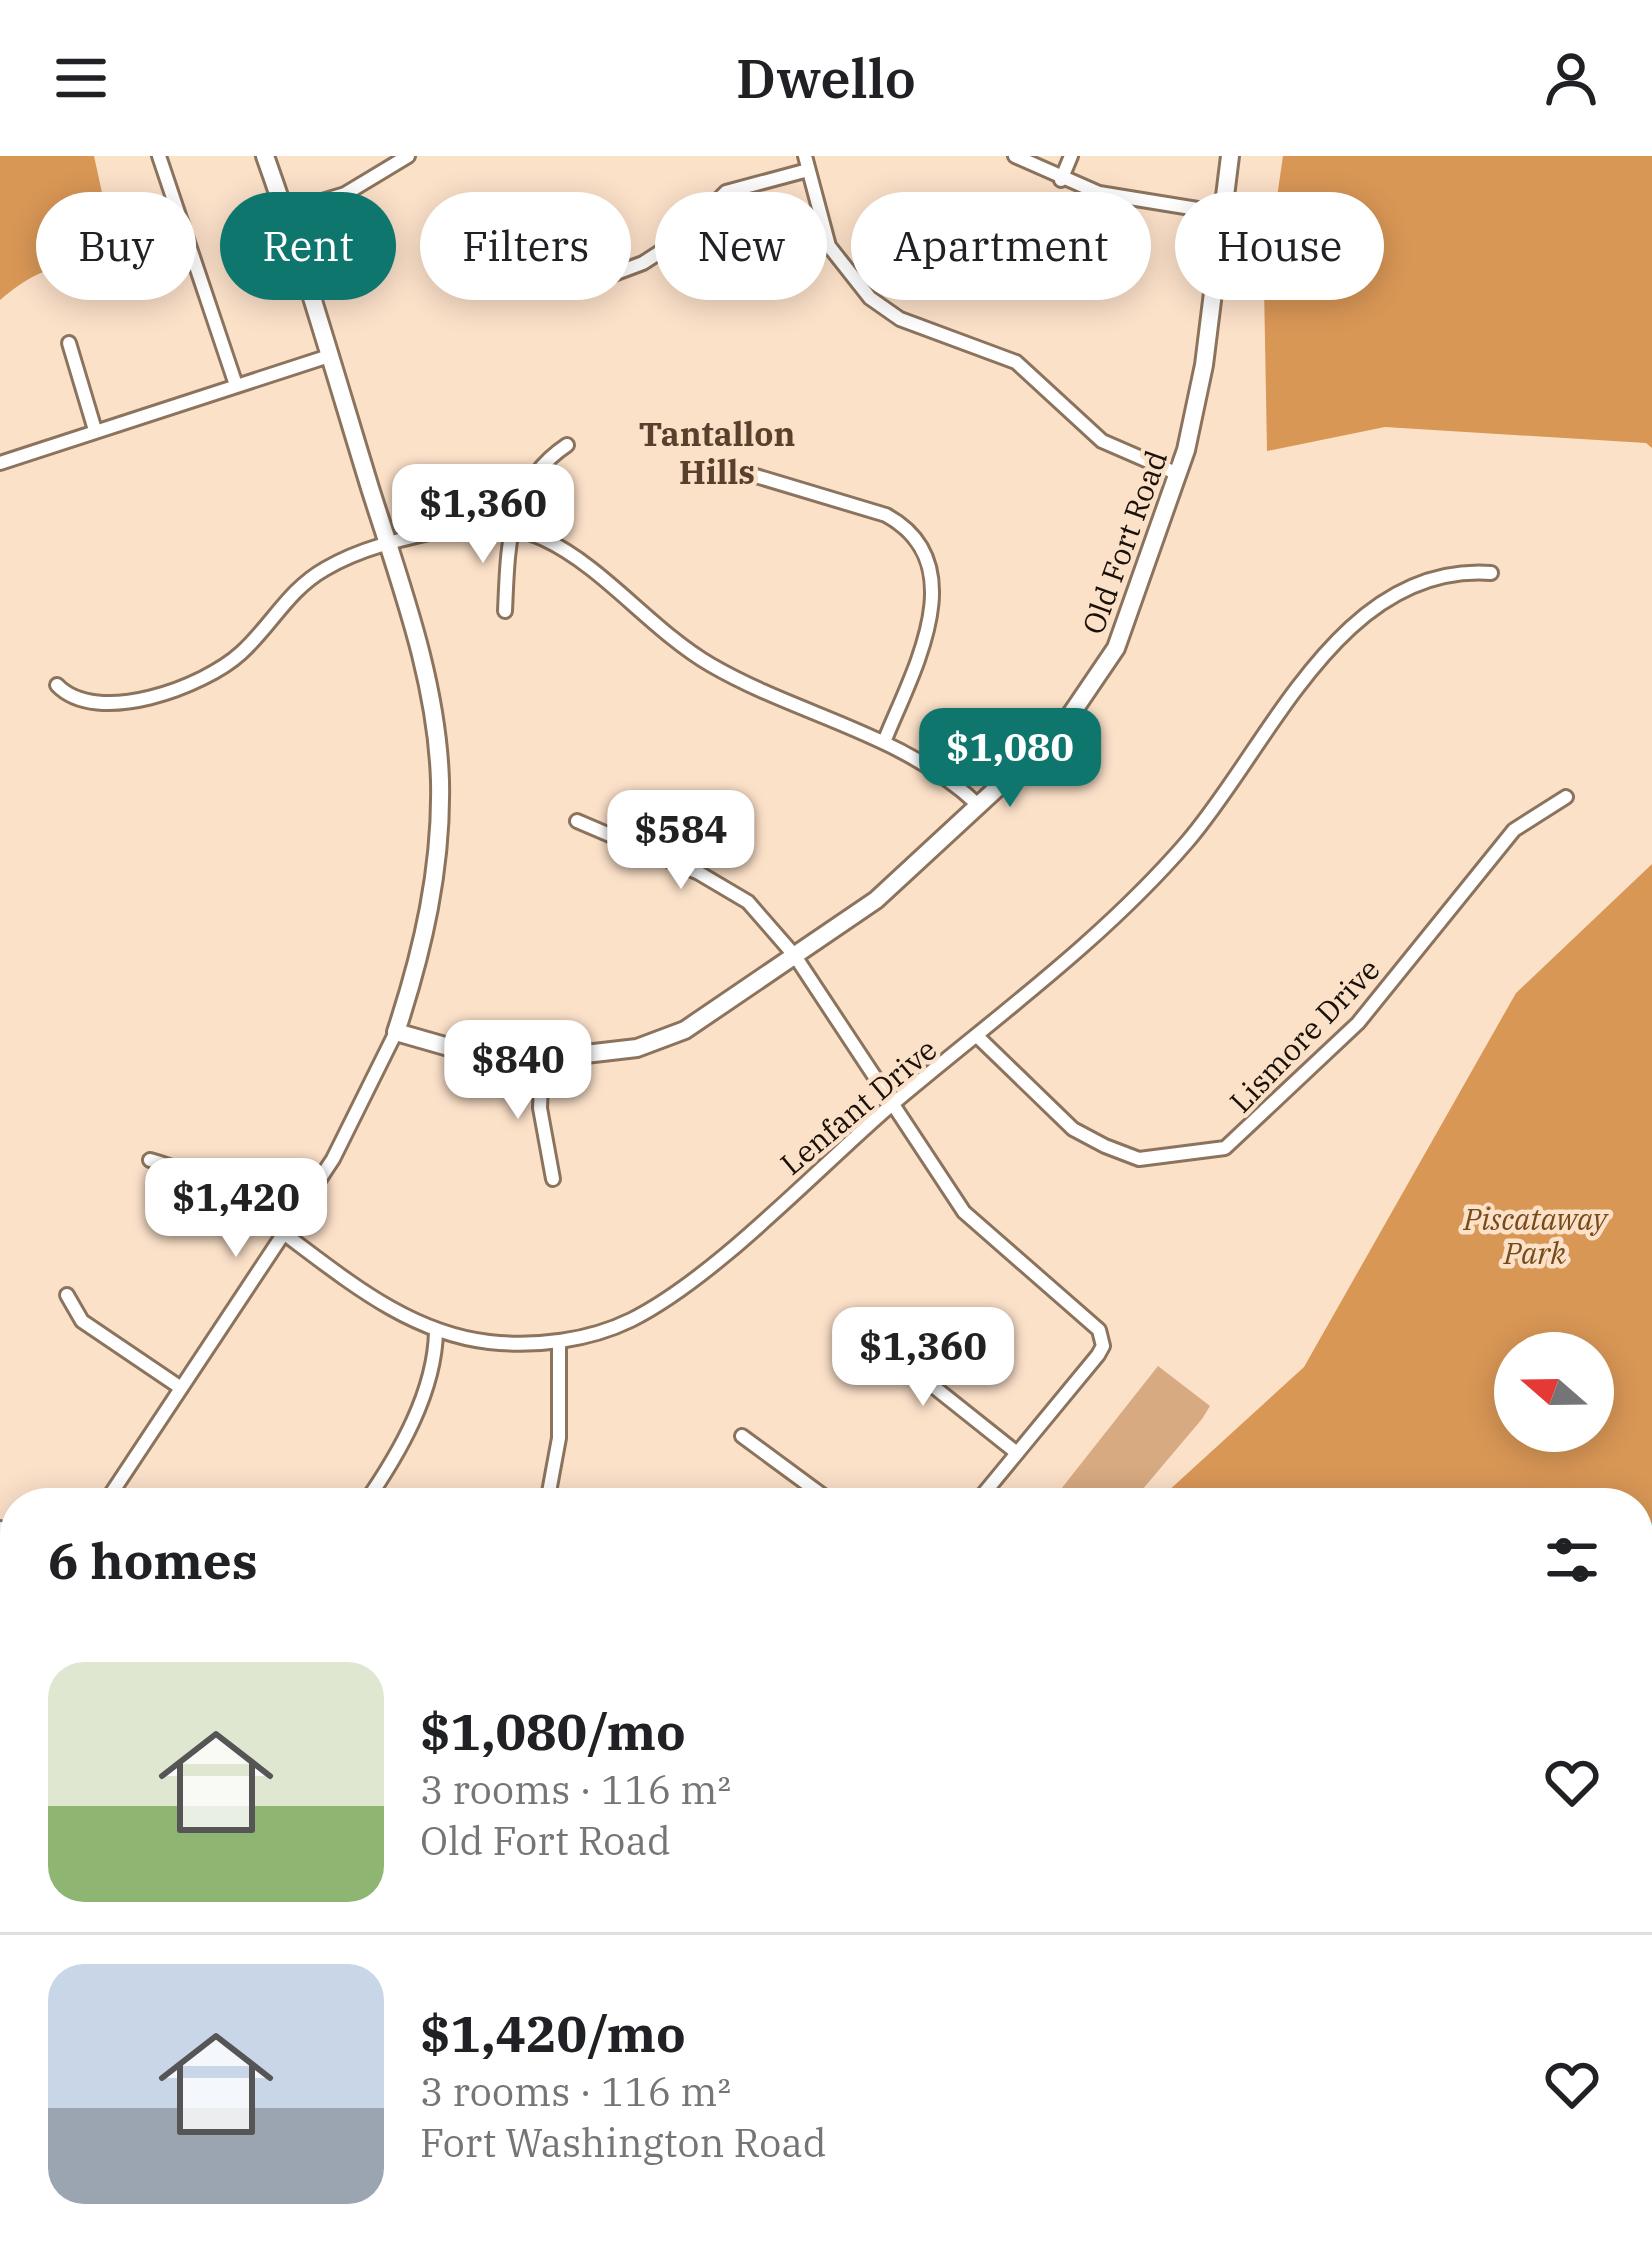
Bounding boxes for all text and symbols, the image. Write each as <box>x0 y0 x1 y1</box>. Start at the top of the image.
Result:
text: Dwello <box>736 43 916 113</box>
icon: menu <box>48 45 114 111</box>
icon: person <box>1538 45 1604 111</box>
chip: Buy <box>36 192 196 300</box>
chip: Rent <box>220 192 396 300</box>
chip: Filters <box>420 192 631 300</box>
chip: New <box>655 192 827 300</box>
chip: Apartment <box>851 192 1151 300</box>
chip: House <box>1175 192 1384 300</box>
district label: Tantallon Hills <box>639 412 795 493</box>
street label: Old Fort Road <box>1073 445 1175 639</box>
pin: $1,360 <box>385 464 581 566</box>
text: $1,360 <box>419 477 547 528</box>
pin: $1,080 <box>912 708 1108 810</box>
text: $1,080 <box>946 721 1074 772</box>
pin: $584 <box>610 790 752 892</box>
text: $584 <box>634 803 728 854</box>
street label: Lismore Drive <box>1221 950 1387 1120</box>
pin: $840 <box>447 1020 589 1122</box>
street label: Lenfant Drive <box>772 1029 944 1183</box>
text: $840 <box>471 1033 565 1084</box>
pin: $1,420 <box>138 1158 334 1260</box>
text: $1,420 <box>172 1171 300 1222</box>
park label: Piscataway Park <box>1462 1199 1609 1272</box>
pin: $1,360 <box>825 1307 1021 1409</box>
text: $1,360 <box>859 1320 987 1371</box>
north arrow <box>1494 1332 1614 1452</box>
map controls <box>1494 1332 1614 1452</box>
text: 6 homes <box>48 1527 258 1593</box>
icon: filters <box>1539 1527 1605 1593</box>
text: $1,080/mo <box>420 1698 686 1764</box>
icon: home <box>144 1710 288 1854</box>
icon: heart <box>1539 1749 1605 1815</box>
text: 3 rooms · 116 m² <box>420 1764 731 1815</box>
text: Old Fort Road <box>420 1815 671 1866</box>
text: $1,420/mo <box>420 2000 686 2066</box>
icon: home <box>144 2012 288 2156</box>
icon: heart <box>1539 2051 1605 2117</box>
text: 3 rooms · 116 m² <box>420 2066 731 2117</box>
text: Fort Washington Road <box>420 2117 827 2168</box>

